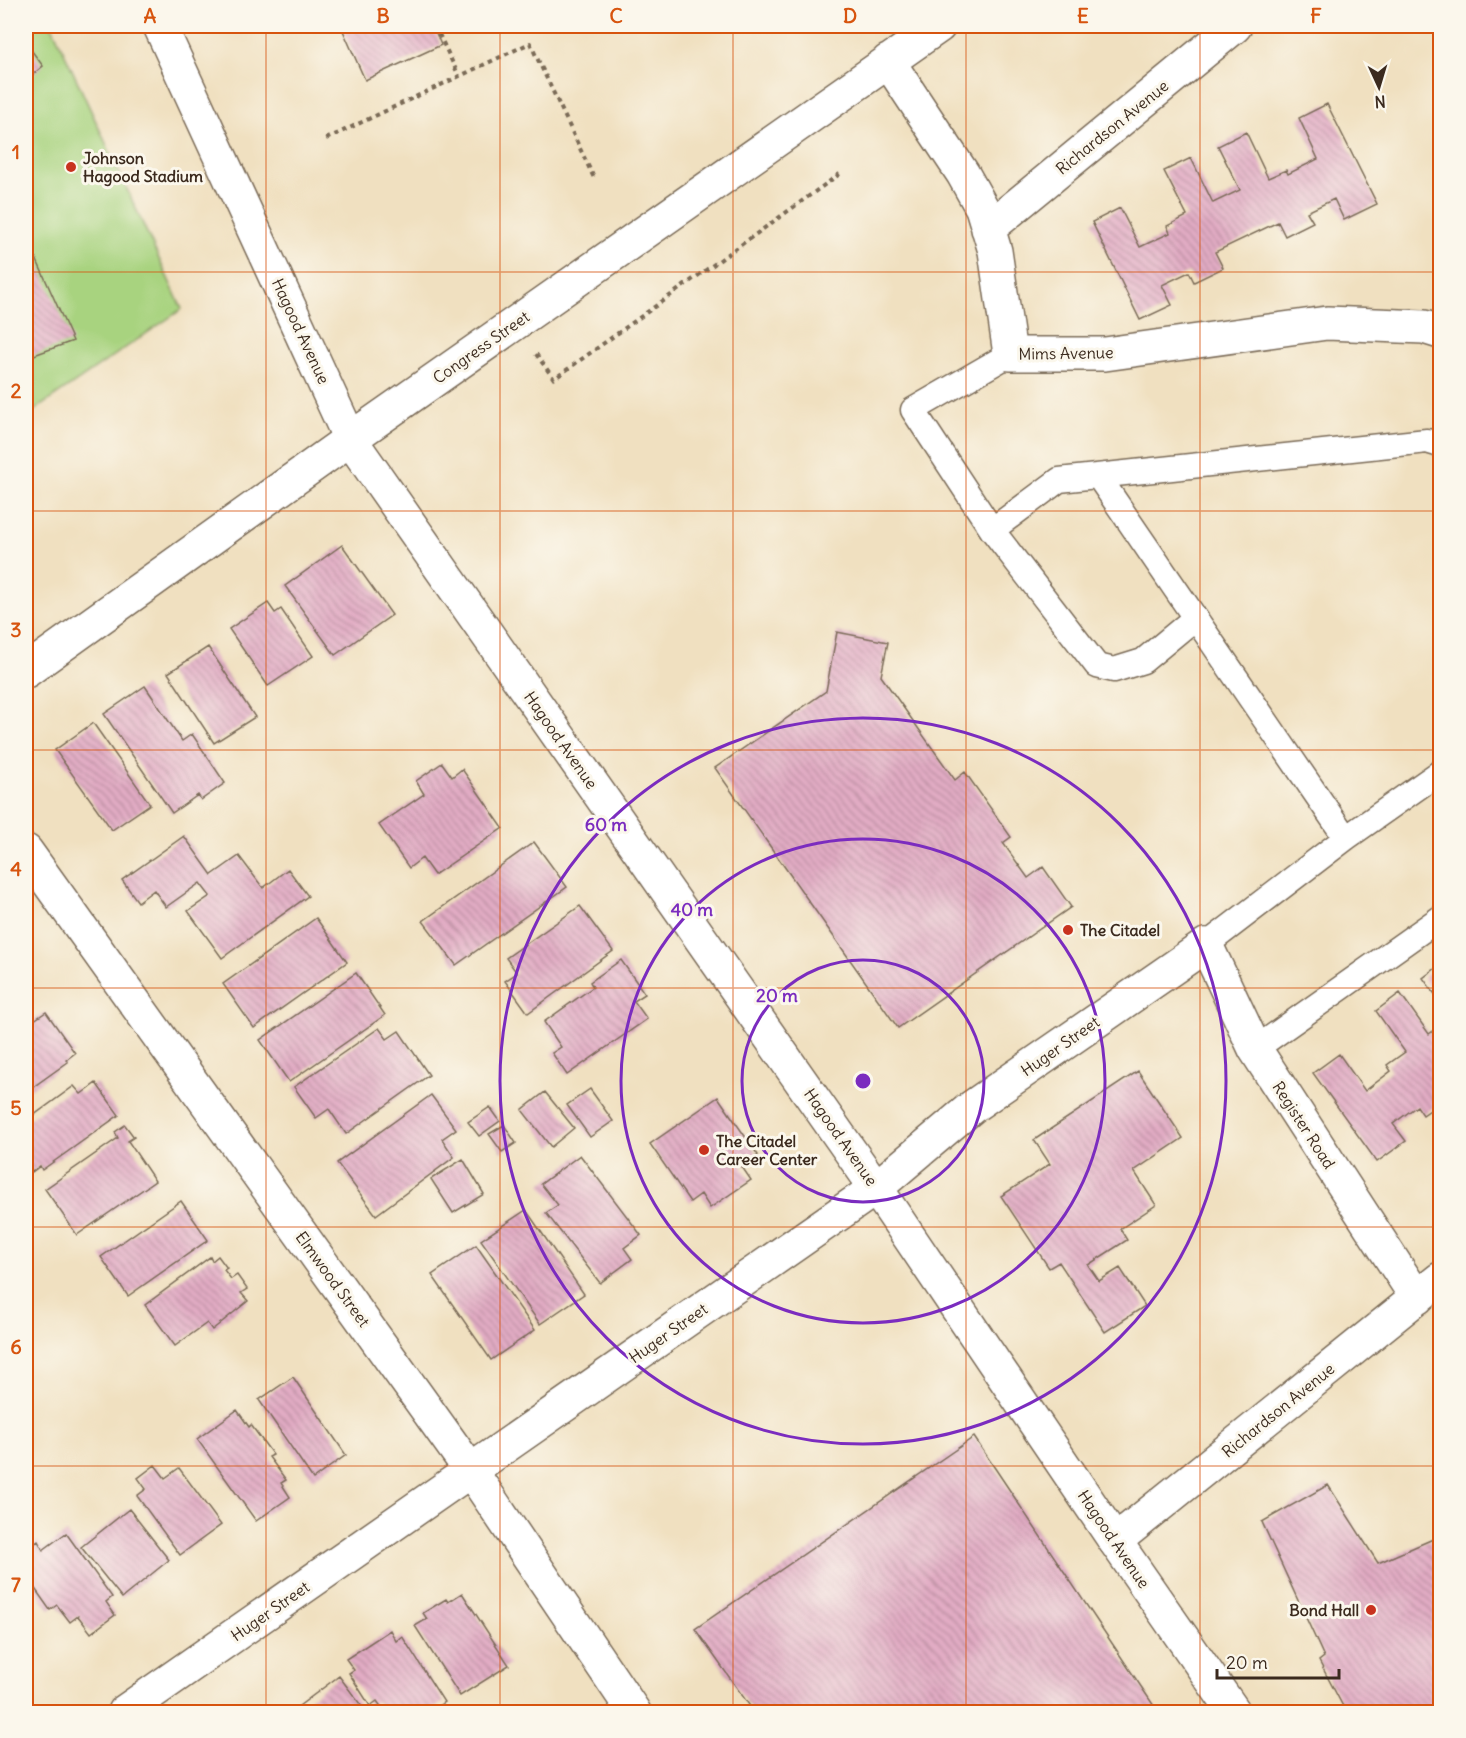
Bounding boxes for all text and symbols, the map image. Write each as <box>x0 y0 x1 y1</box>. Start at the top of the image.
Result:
text: A <box>144 3 157 28</box>
text: B <box>376 3 390 28</box>
text: C <box>609 3 623 28</box>
text: D <box>843 3 857 28</box>
text: E <box>1077 3 1089 28</box>
text: F <box>1310 3 1322 28</box>
north arrow <box>1349 57 1409 117</box>
street label: Richardson Avenue <box>1052 75 1172 179</box>
text: N <box>1374 92 1386 112</box>
text: 1 <box>12 139 20 164</box>
place label: Johnson Hagood Stadium <box>83 148 203 187</box>
marker: Johnson Hagood Stadium <box>64 160 78 174</box>
street label: Hagood Avenue <box>268 275 334 387</box>
street label: Congress Street <box>429 306 534 388</box>
street label: Mims Avenue <box>1018 342 1114 364</box>
text: 2 <box>11 378 22 403</box>
text: 3 <box>10 617 22 642</box>
street label: Hagood Avenue <box>520 687 602 793</box>
text: 60 m <box>585 813 627 836</box>
text: 4 <box>10 856 22 881</box>
text: 40 m <box>671 898 713 921</box>
place label: The Citadel <box>1080 920 1160 940</box>
marker: The Citadel <box>1061 923 1075 937</box>
text: 20 m <box>756 984 798 1007</box>
street label: Huger Street <box>1017 1011 1104 1080</box>
centre of rings <box>853 1071 873 1091</box>
street label: Register Road <box>1268 1078 1340 1172</box>
street label: Hagood Avenue <box>800 1084 882 1190</box>
text: 5 <box>10 1095 22 1120</box>
place label: The Citadel Career Center <box>716 1131 818 1169</box>
marker: The Citadel Career Center <box>697 1143 711 1157</box>
street label: Elmwood Street <box>292 1227 375 1331</box>
street label: Huger Street <box>625 1298 712 1367</box>
text: 6 <box>10 1334 22 1359</box>
street label: Richardson Avenue <box>1218 1358 1338 1462</box>
street label: Hagood Avenue <box>1074 1486 1154 1592</box>
text: 7 <box>11 1572 21 1597</box>
street label: Huger Street <box>227 1576 314 1645</box>
place label: Bond Hall <box>1289 1600 1359 1620</box>
marker: Bond Hall <box>1364 1603 1378 1617</box>
scale bar <box>1217 1642 1338 1680</box>
text: 20 m <box>1226 1651 1268 1674</box>

